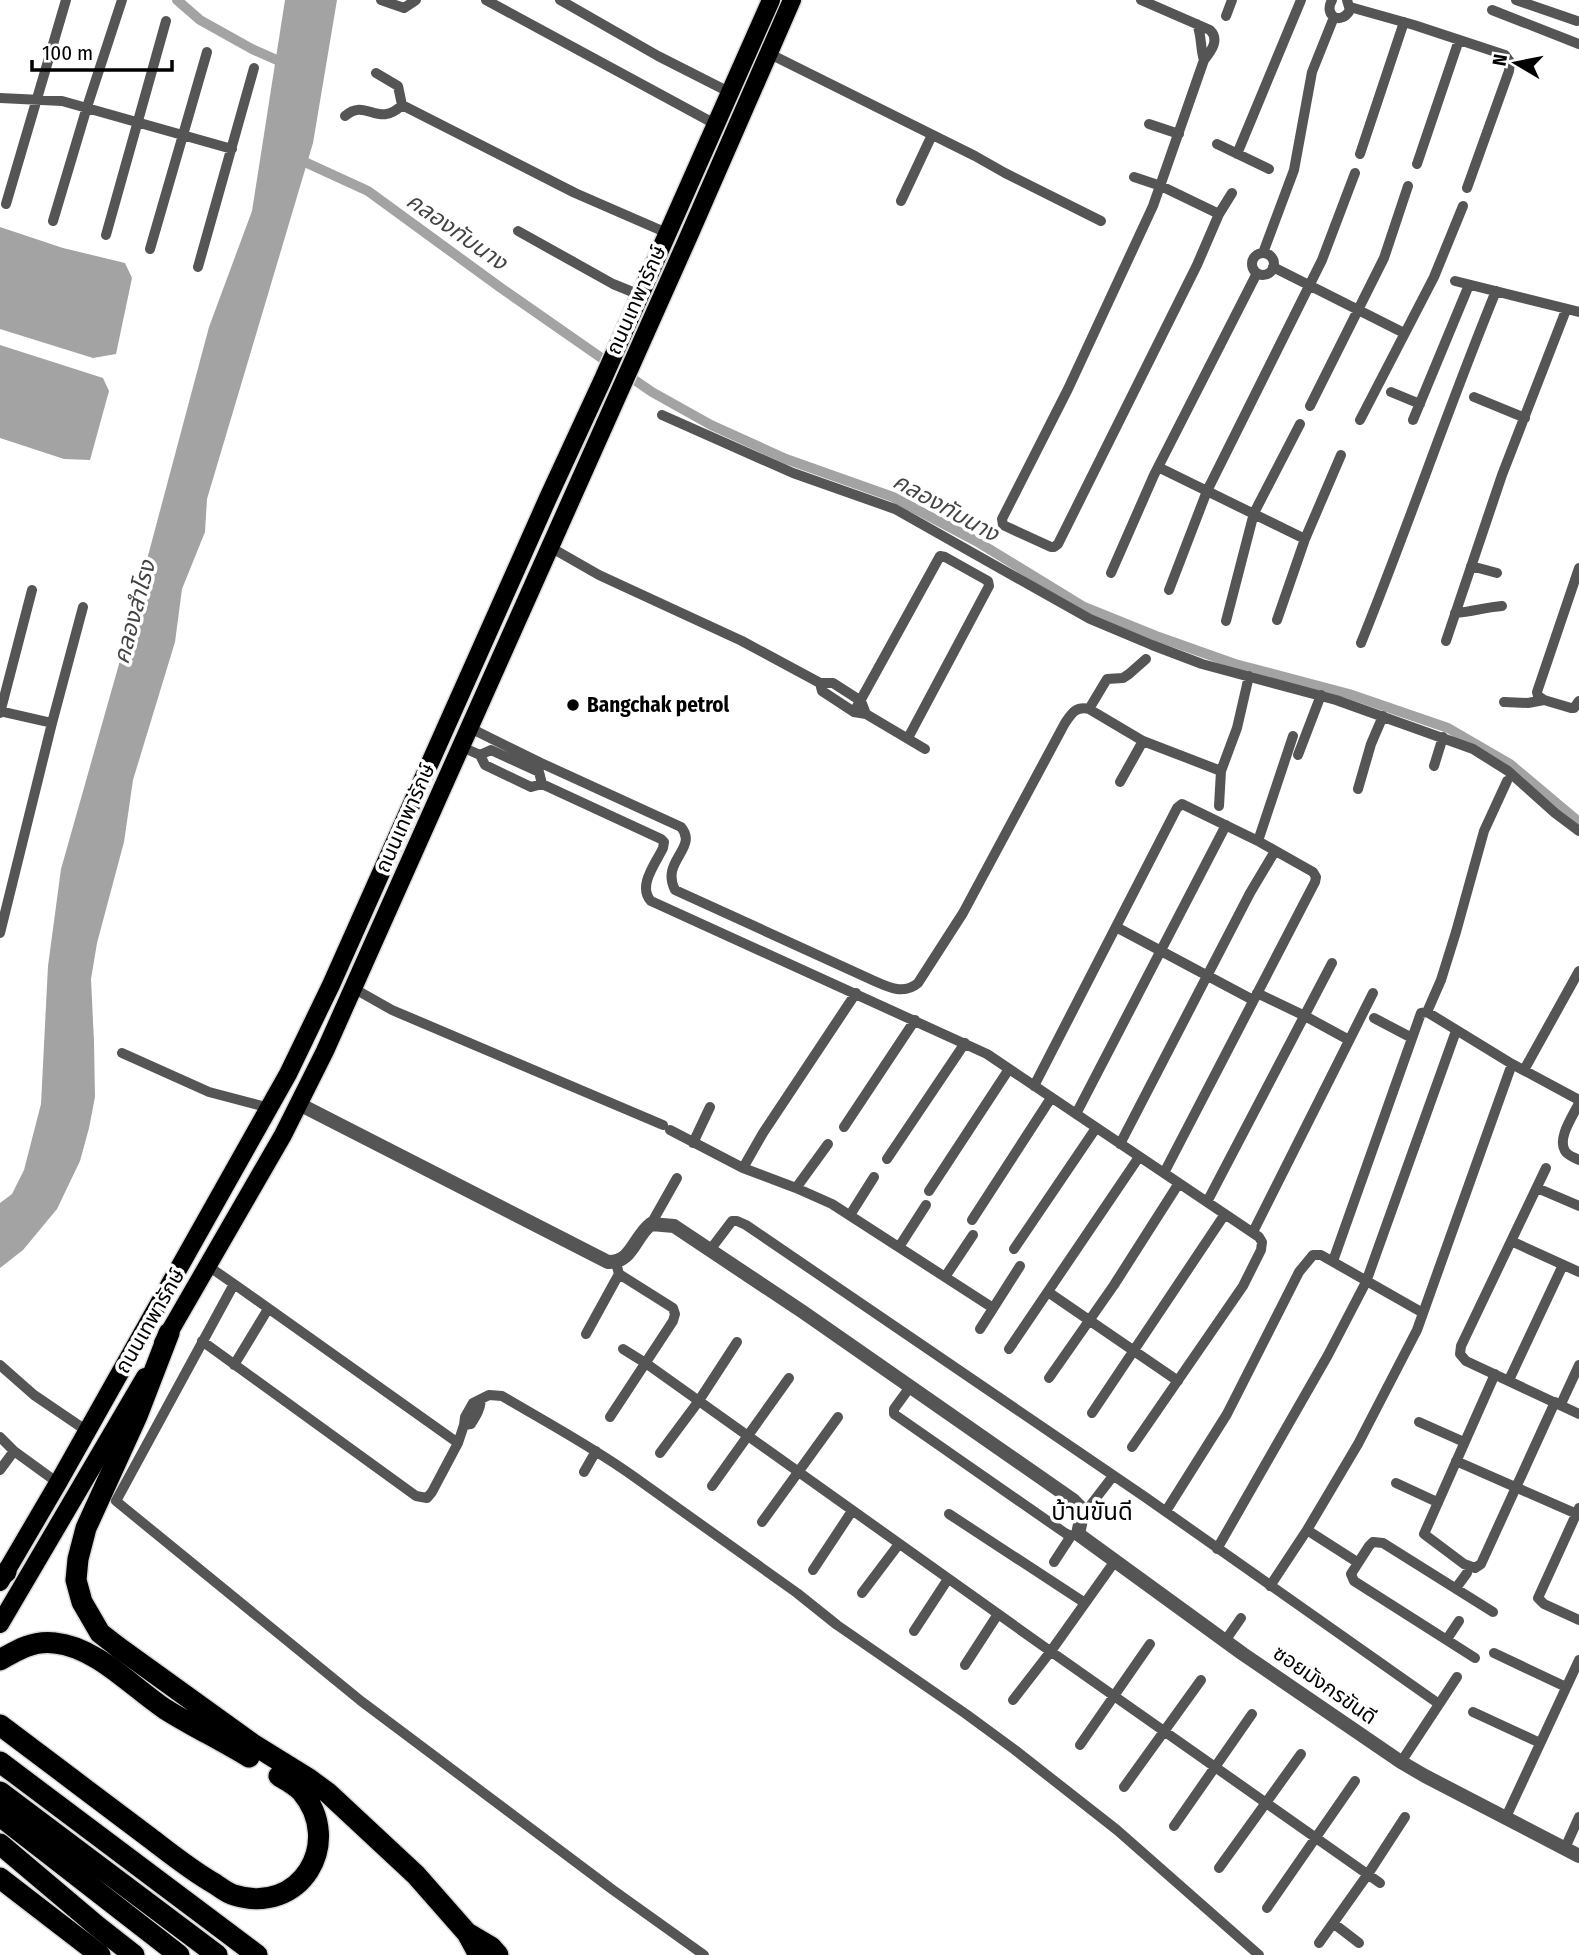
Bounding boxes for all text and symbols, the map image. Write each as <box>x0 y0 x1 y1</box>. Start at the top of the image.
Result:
scale bar <box>32 28 172 72</box>
north arrow <box>1481 28 1551 98</box>
text: 100 m <box>42 40 93 66</box>
text: N <box>1487 53 1512 68</box>
water label: คลองทับนาง <box>401 186 514 277</box>
street label: ถนนเทพารักษ์ <box>600 241 672 359</box>
water label: คลองทับนาง <box>888 467 1005 548</box>
water label: คลองสำโรง <box>107 556 162 667</box>
place label: Bangchak petrol <box>587 692 730 718</box>
marker: Bangchak petrol <box>565 697 581 713</box>
street label: ถนนเทพารักษ์ <box>369 759 441 877</box>
street label: ถนนเทพารักษ์ <box>110 1264 190 1378</box>
district label: บ้านขันดี <box>1051 1498 1133 1526</box>
street label: ซอยมังกรขันดี <box>1268 1640 1382 1730</box>

